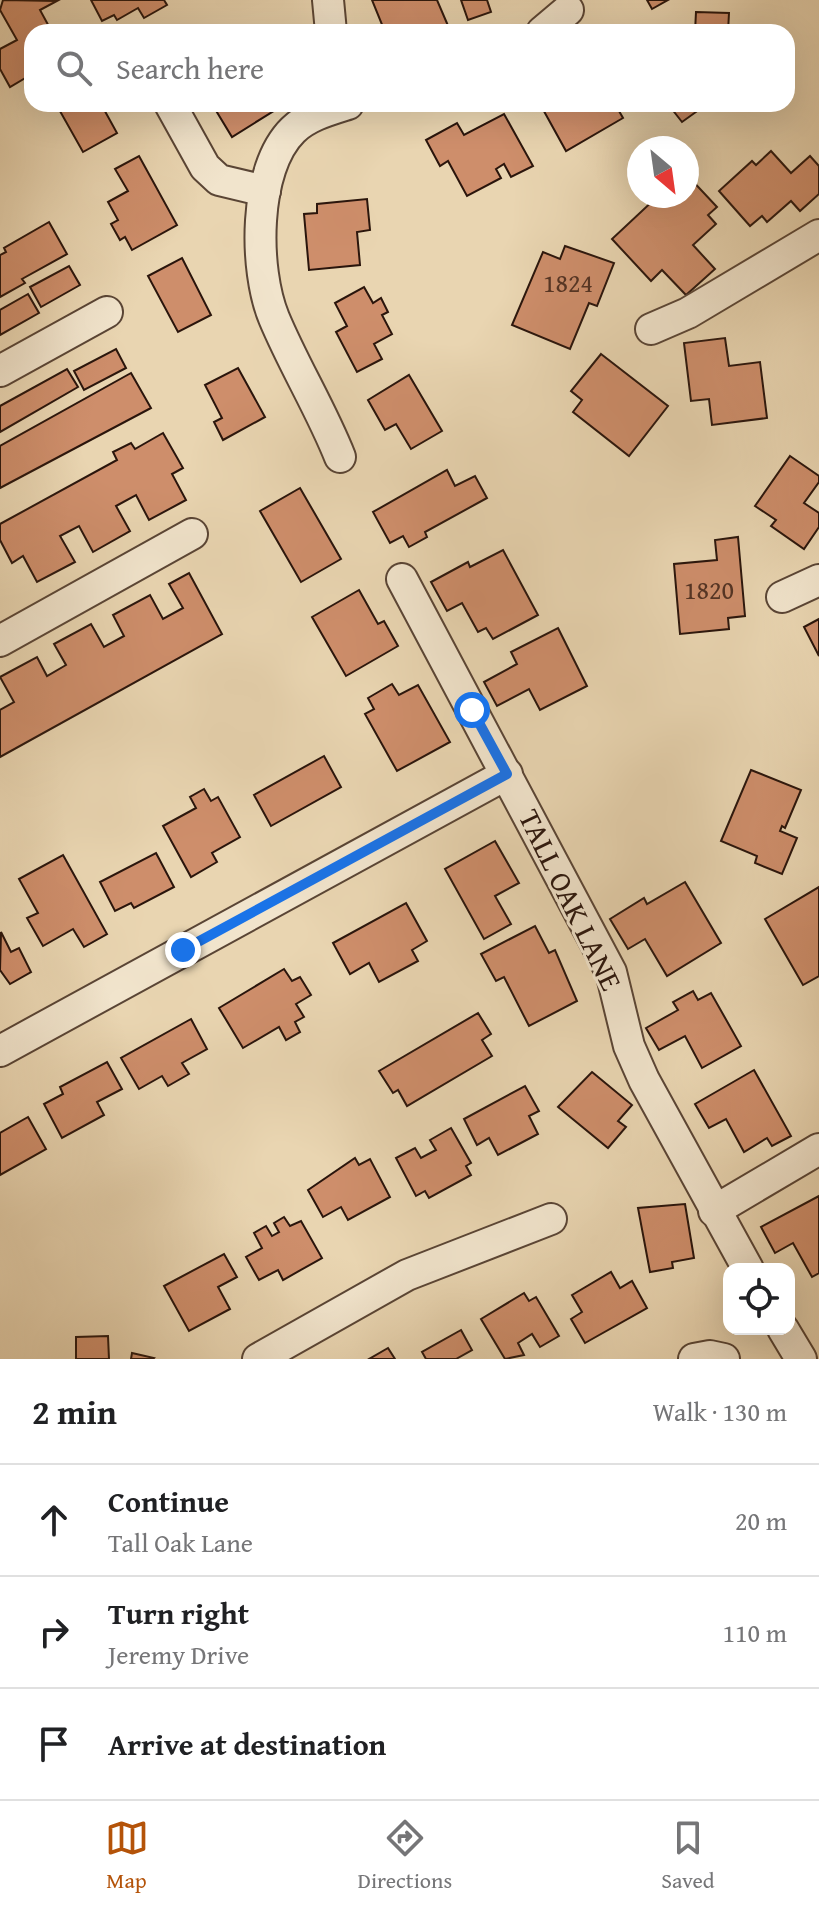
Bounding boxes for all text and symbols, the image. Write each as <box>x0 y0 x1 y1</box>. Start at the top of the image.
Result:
search box <box>24 24 795 112</box>
icon: search <box>52 46 96 90</box>
text: Search here <box>116 46 264 90</box>
north arrow <box>627 136 699 208</box>
house number: 1824 <box>543 263 593 302</box>
house number: 1820 <box>684 570 734 609</box>
route start <box>454 692 490 728</box>
street label: TALL OAK LANE <box>508 802 634 998</box>
route end <box>165 932 201 968</box>
map controls <box>723 1263 795 1335</box>
button: locate <box>723 1263 795 1335</box>
text: 2 min <box>32 1387 117 1436</box>
text: Walk · 130 m <box>653 1392 787 1431</box>
text: Continue <box>108 1479 229 1523</box>
icon: ahead <box>32 1498 76 1542</box>
text: 20 m <box>735 1501 787 1540</box>
text: Tall Oak Lane <box>108 1523 253 1562</box>
text: Turn right <box>108 1591 249 1635</box>
icon: right <box>32 1610 76 1654</box>
text: 110 m <box>722 1613 787 1652</box>
text: Jeremy Drive <box>108 1635 249 1674</box>
icon: arrive <box>32 1722 76 1766</box>
text: Arrive at destination <box>108 1722 386 1766</box>
tab: Map <box>105 1816 149 1896</box>
tab: Directions <box>358 1816 452 1896</box>
tab: Saved <box>661 1816 714 1896</box>

